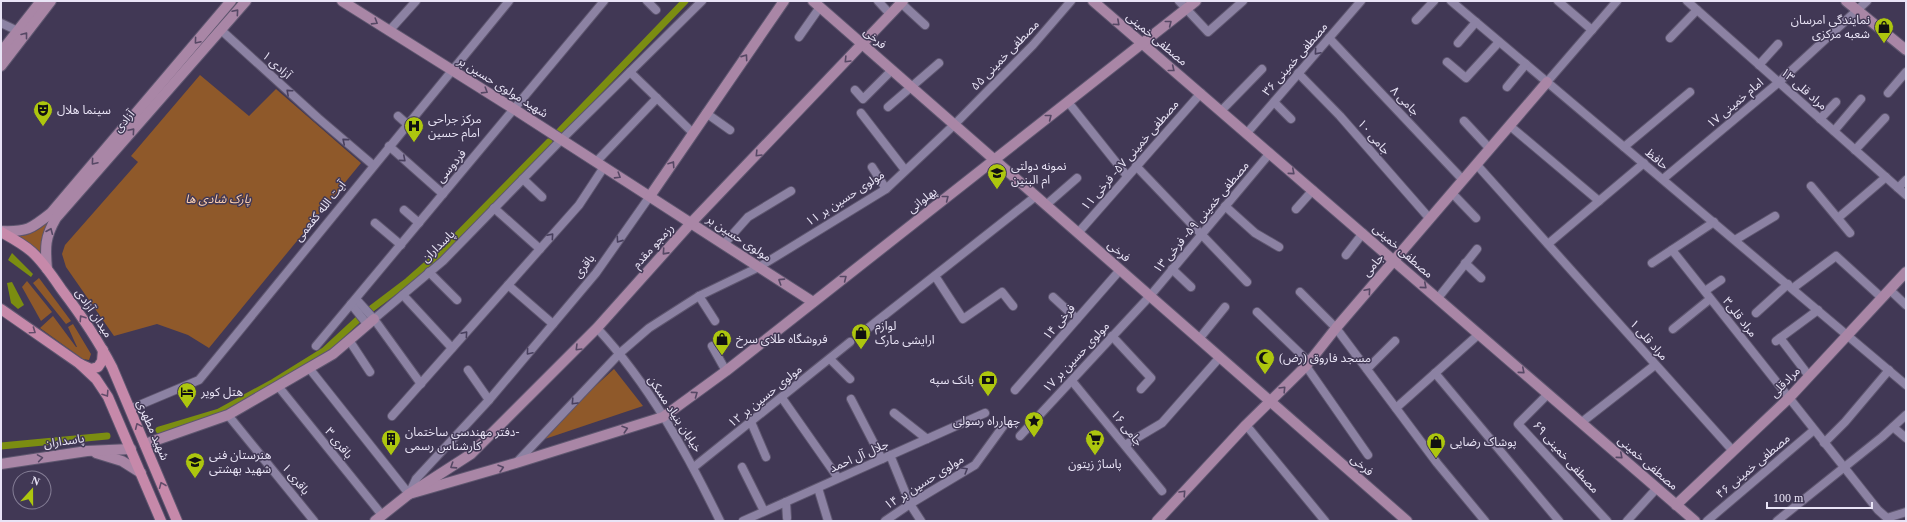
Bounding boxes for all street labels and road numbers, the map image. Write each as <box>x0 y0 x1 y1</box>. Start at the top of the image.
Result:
street label: مصطفی خمینی <box>1124 9 1190 69</box>
street label: مصطفی خمینی ۵۵ <box>968 17 1042 93</box>
street label: مصطفی خمینی ۳۶ <box>1259 20 1331 98</box>
street label: فرخی <box>861 24 889 52</box>
street label: آزادی ۱ <box>259 48 295 82</box>
street label: شهید مولوی حسین بر <box>454 53 551 120</box>
street label: مراد قلی ۱۳ <box>1778 65 1830 113</box>
street label: امام خمینی ۱۷ <box>1704 75 1768 132</box>
street label: جامی ۸ <box>1388 83 1422 119</box>
street label: مصطفی خمینی ۵۷- فرخی ۱۱ <box>1078 97 1182 213</box>
street label: آزادی <box>111 107 138 135</box>
street label: جامی ۱۰ <box>1355 116 1393 158</box>
street label: حافظ <box>1643 145 1671 173</box>
street label: فردوسی <box>433 147 469 185</box>
street label: مصطفی خمینی ۵۹- فرخی ۱۳ <box>1150 158 1252 276</box>
street label: مولوی حسین بر ۱۱ <box>803 167 887 229</box>
street label: آیت الله کفعمی <box>291 178 349 244</box>
street label: پهلوانی <box>904 184 940 217</box>
street label: مولوی حسین بر <box>703 211 774 264</box>
street label: رزمجو مقدم <box>629 221 678 273</box>
street label: مصطفی خمینی <box>1370 221 1436 281</box>
street label: پاسداران <box>418 227 458 266</box>
street label: فرخی <box>1105 237 1133 265</box>
street label: باقری <box>570 251 598 281</box>
street label: جامی <box>1359 251 1387 279</box>
street label: میدان آزادی <box>73 286 115 340</box>
street label: مراد قلی۳ <box>1720 294 1760 340</box>
street label: فرخی ۱۴ <box>1040 301 1078 343</box>
street label: مراد قلی ۱ <box>1627 317 1671 363</box>
street label: مولوی حسین بر ۱۷ <box>1040 319 1112 395</box>
street label: مولوی حسین بر ۱۲ <box>725 362 805 430</box>
street label: مرادقلی <box>1767 364 1803 400</box>
street label: خیابان بنیاد مسکن <box>645 373 705 455</box>
street label: شهید مطهری <box>134 398 172 462</box>
street label: جامی ۱۶ <box>1108 407 1146 449</box>
street label: مصطفی خمینی ۶۹ <box>1530 418 1602 496</box>
street label: باقری ۳ <box>322 425 356 461</box>
street label: پاسداران <box>43 431 85 452</box>
street label: مصطفی خمینی ۴۶ <box>1713 431 1793 501</box>
street label: مصطفی خمینی <box>1615 433 1681 493</box>
street label: جلال آل احمد <box>827 437 891 475</box>
street label: فرخی <box>1348 451 1376 479</box>
street label: مولوی حسین بر ۱۴ <box>882 452 966 512</box>
street label: باقری ۱ <box>279 461 313 497</box>

